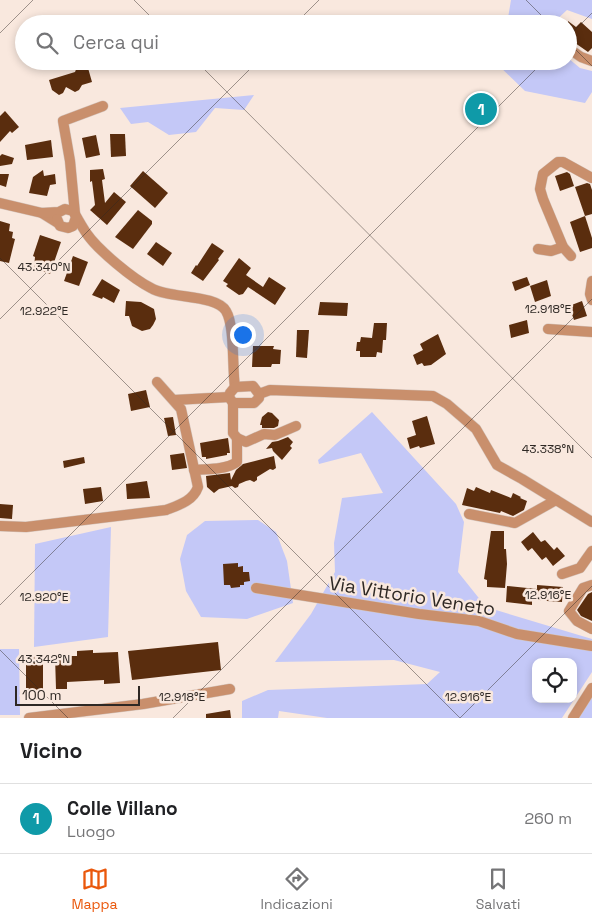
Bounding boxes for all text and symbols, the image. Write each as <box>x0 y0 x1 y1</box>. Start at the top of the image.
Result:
search box <box>15 15 577 70</box>
icon: search <box>33 29 61 57</box>
text: Cerca qui <box>73 30 159 55</box>
pin: 1 <box>465 90 497 128</box>
text: 43.340°N <box>18 259 70 275</box>
text: 12.918°E <box>525 301 571 317</box>
text: 12.922°E <box>20 303 68 319</box>
your location <box>230 322 256 348</box>
text: 43.338°N <box>522 441 574 457</box>
street label: Via Vittorio Veneto <box>327 571 497 621</box>
text: 12.916°E <box>525 587 571 603</box>
text: 12.920°E <box>20 589 69 605</box>
text: 43.342°N <box>18 651 70 667</box>
map controls <box>532 658 577 703</box>
button: locate <box>532 658 577 703</box>
scale bar <box>15 683 140 706</box>
text: 100 m <box>22 686 61 704</box>
text: 12.918°E <box>159 689 205 705</box>
text: 12.916°E <box>445 689 491 705</box>
text: Vicino <box>20 737 82 764</box>
text: Colle Villano <box>67 796 178 821</box>
text: 1 <box>32 808 40 829</box>
text: 260 m <box>524 808 572 829</box>
text: Luogo <box>67 821 116 842</box>
tab: Mappa <box>71 865 118 913</box>
tab: Indicazioni <box>261 865 333 913</box>
tab: Salvati <box>476 865 521 913</box>

